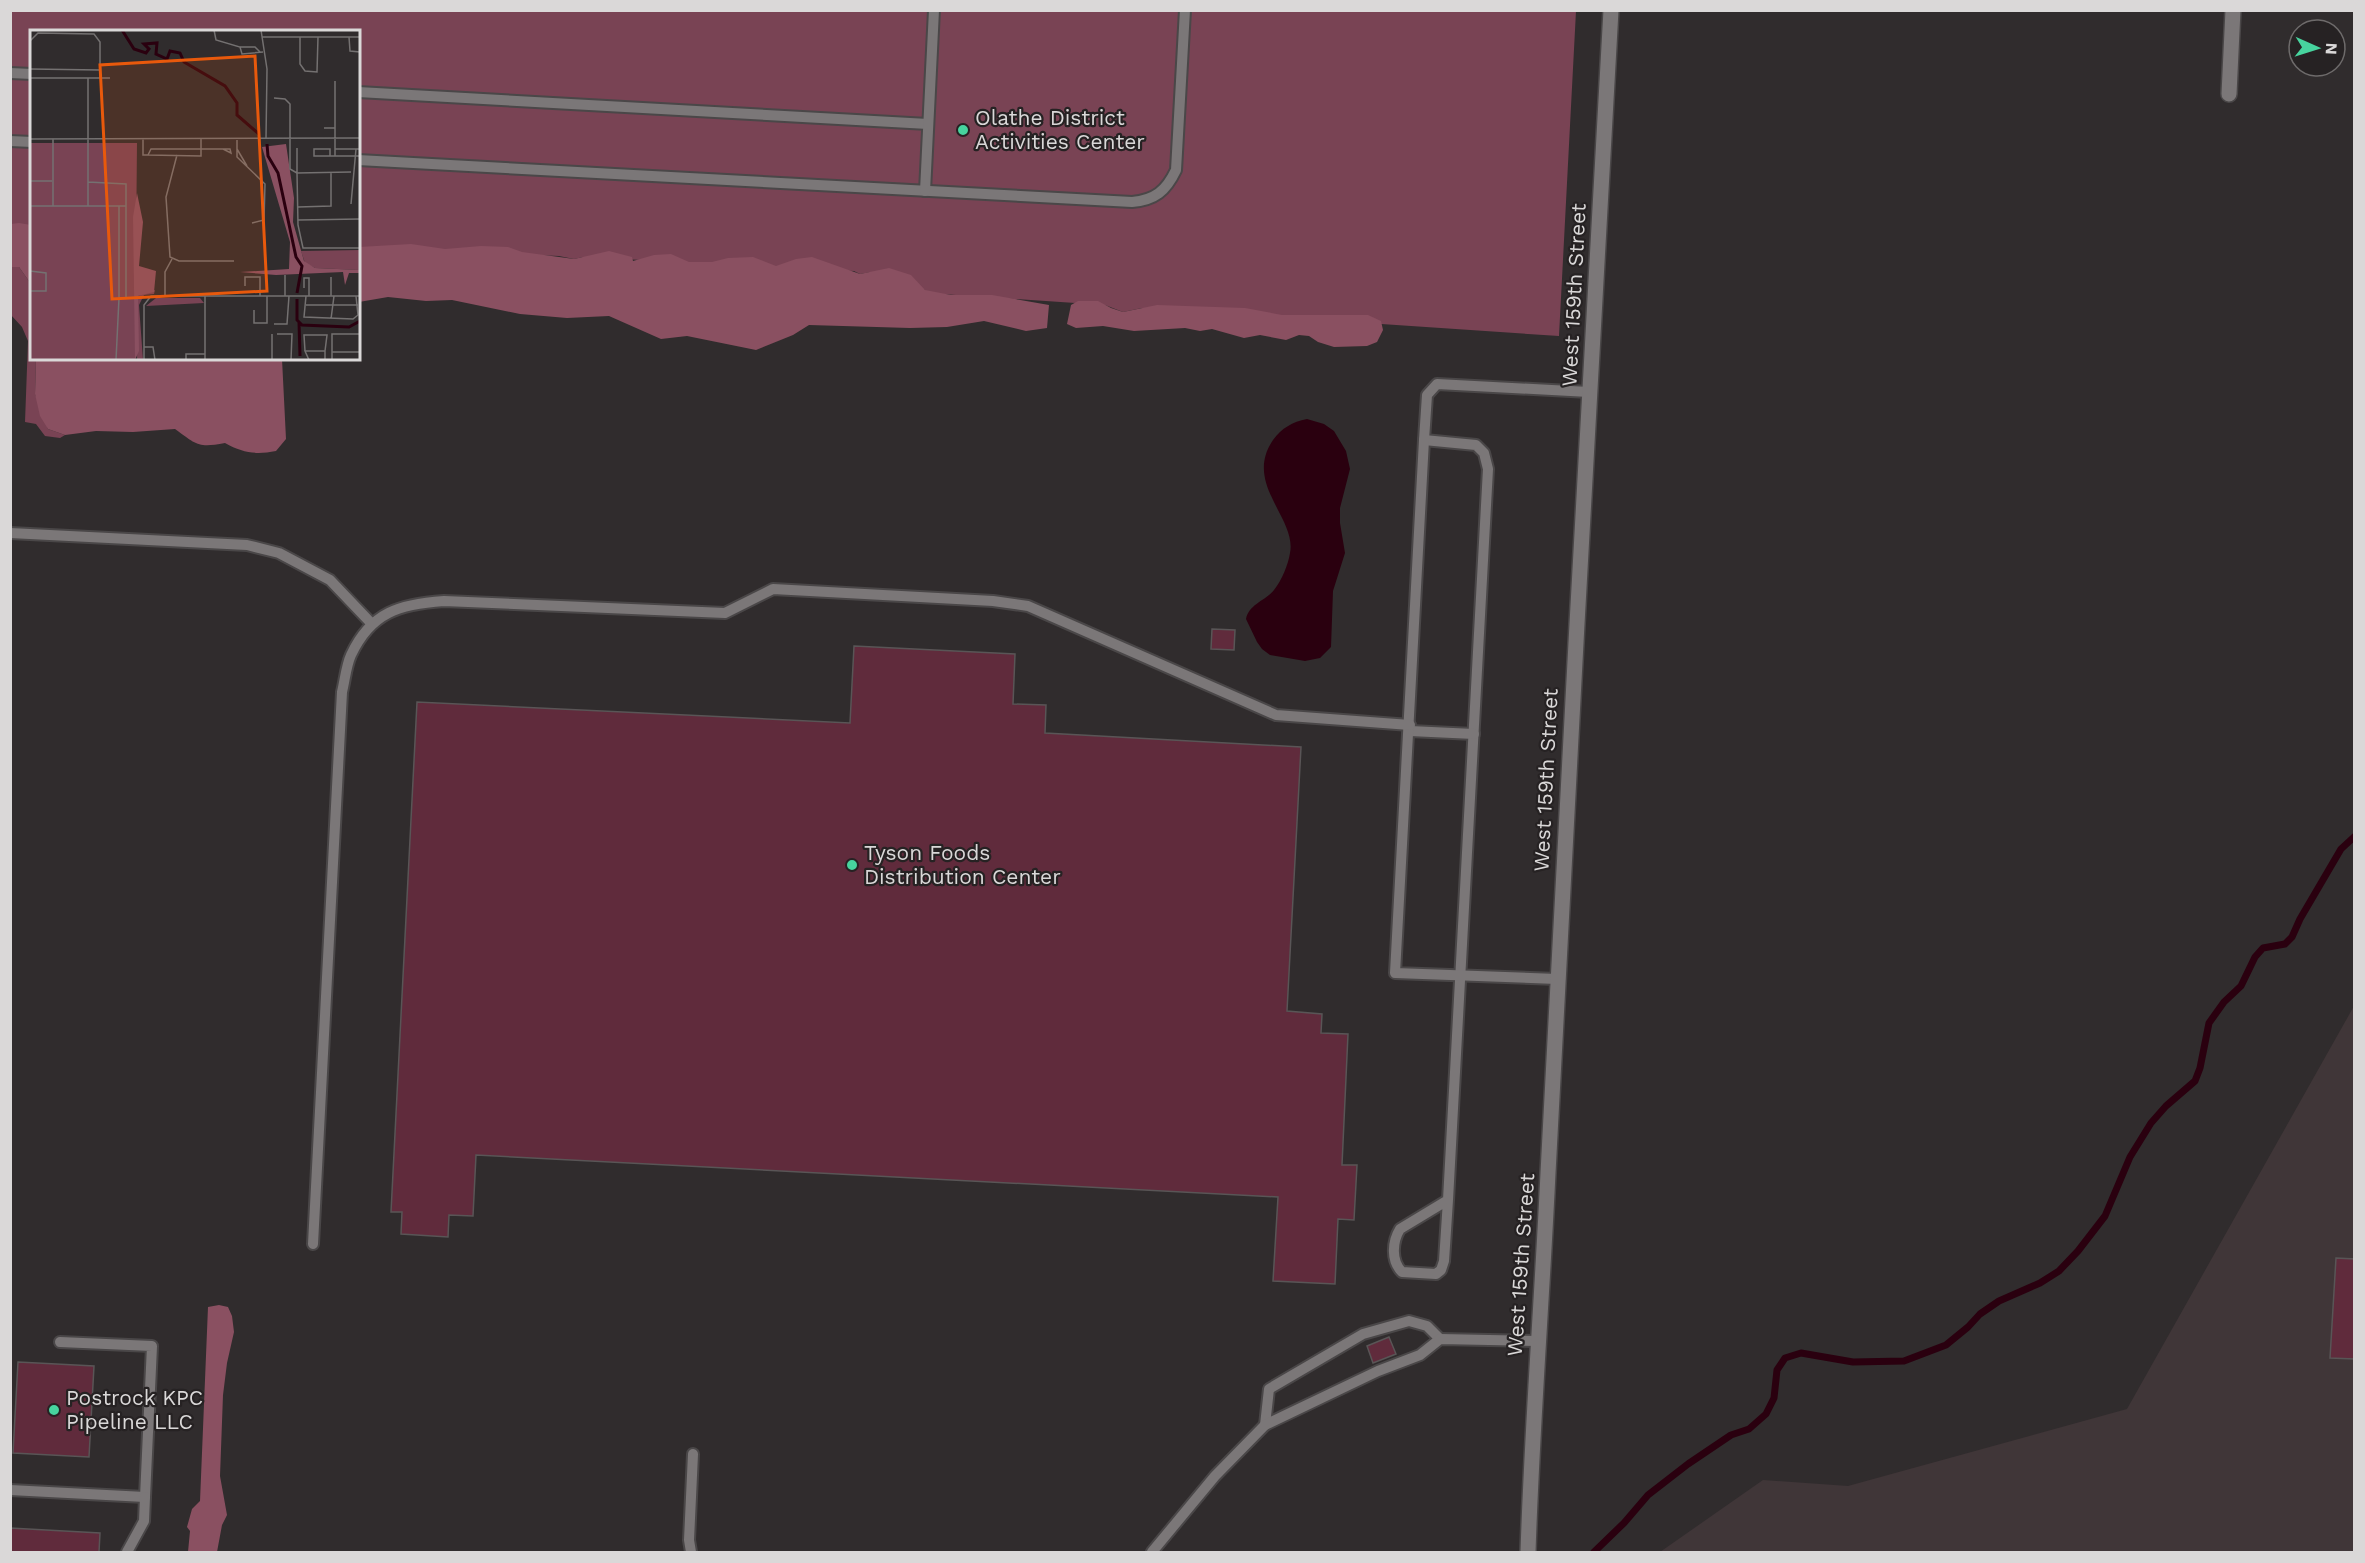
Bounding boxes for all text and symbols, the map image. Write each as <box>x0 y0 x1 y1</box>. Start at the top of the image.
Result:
north arrow <box>2287 18 2347 78</box>
inset map <box>30 30 360 360</box>
text: N <box>2322 42 2341 55</box>
place label: Olathe District Activities Center <box>975 105 1145 154</box>
marker: Olathe District Activities Center <box>956 123 970 137</box>
street label: West 159th Street <box>1556 202 1591 387</box>
street label: West 159th Street <box>1528 687 1563 872</box>
place label: Tyson Foods Distribution Center <box>864 840 1061 889</box>
marker: Tyson Foods Distribution Center <box>845 858 859 872</box>
street label: West 159th Street <box>1502 1172 1539 1357</box>
place label: Postrock KPC Pipeline LLC <box>66 1385 203 1434</box>
marker: Postrock KPC Pipeline LLC <box>47 1403 61 1417</box>

